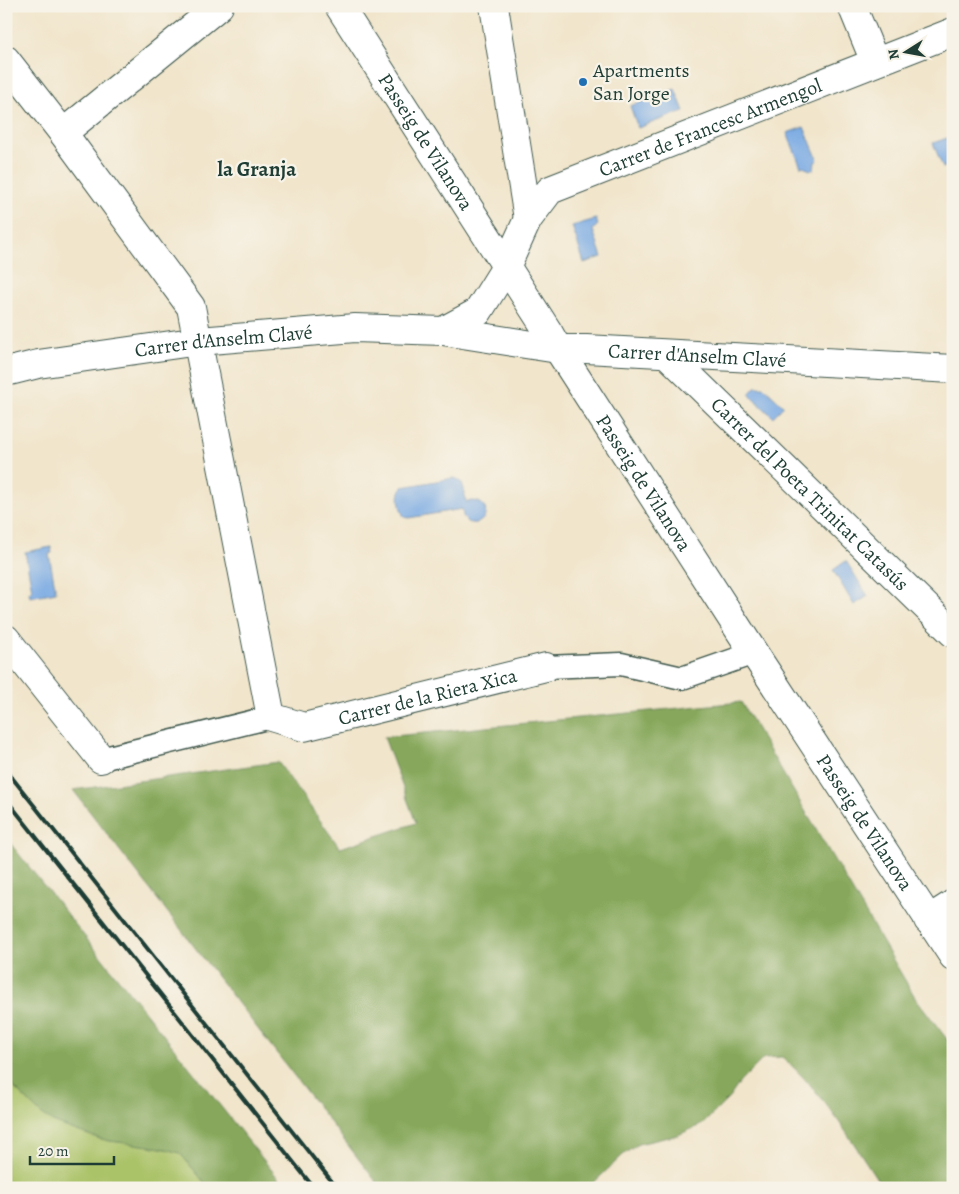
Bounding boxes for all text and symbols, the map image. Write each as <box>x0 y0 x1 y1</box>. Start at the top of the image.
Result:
north arrow <box>882 28 932 78</box>
text: N <box>883 48 904 61</box>
place label: Apartments San Jorge <box>592 57 690 107</box>
street label: Passeig de Vilanova <box>371 68 480 216</box>
street label: Carrer de Francesc Armengol <box>595 72 826 184</box>
marker: Apartments San Jorge <box>577 76 589 88</box>
district label: la Granja <box>218 155 297 183</box>
street label: Carrer d'Anselm Clavé <box>133 319 313 364</box>
street label: Carrer d'Anselm Clavé <box>607 337 787 374</box>
street label: Carrer del Poeta Trinitat Catasús <box>705 391 915 597</box>
street label: Passeig de Vilanova <box>590 409 698 557</box>
street label: Carrer de la Riera Xica <box>335 662 520 732</box>
street label: Passeig de Vilanova <box>810 749 920 896</box>
scale bar <box>30 1134 114 1166</box>
text: 20 m <box>38 1141 69 1161</box>

